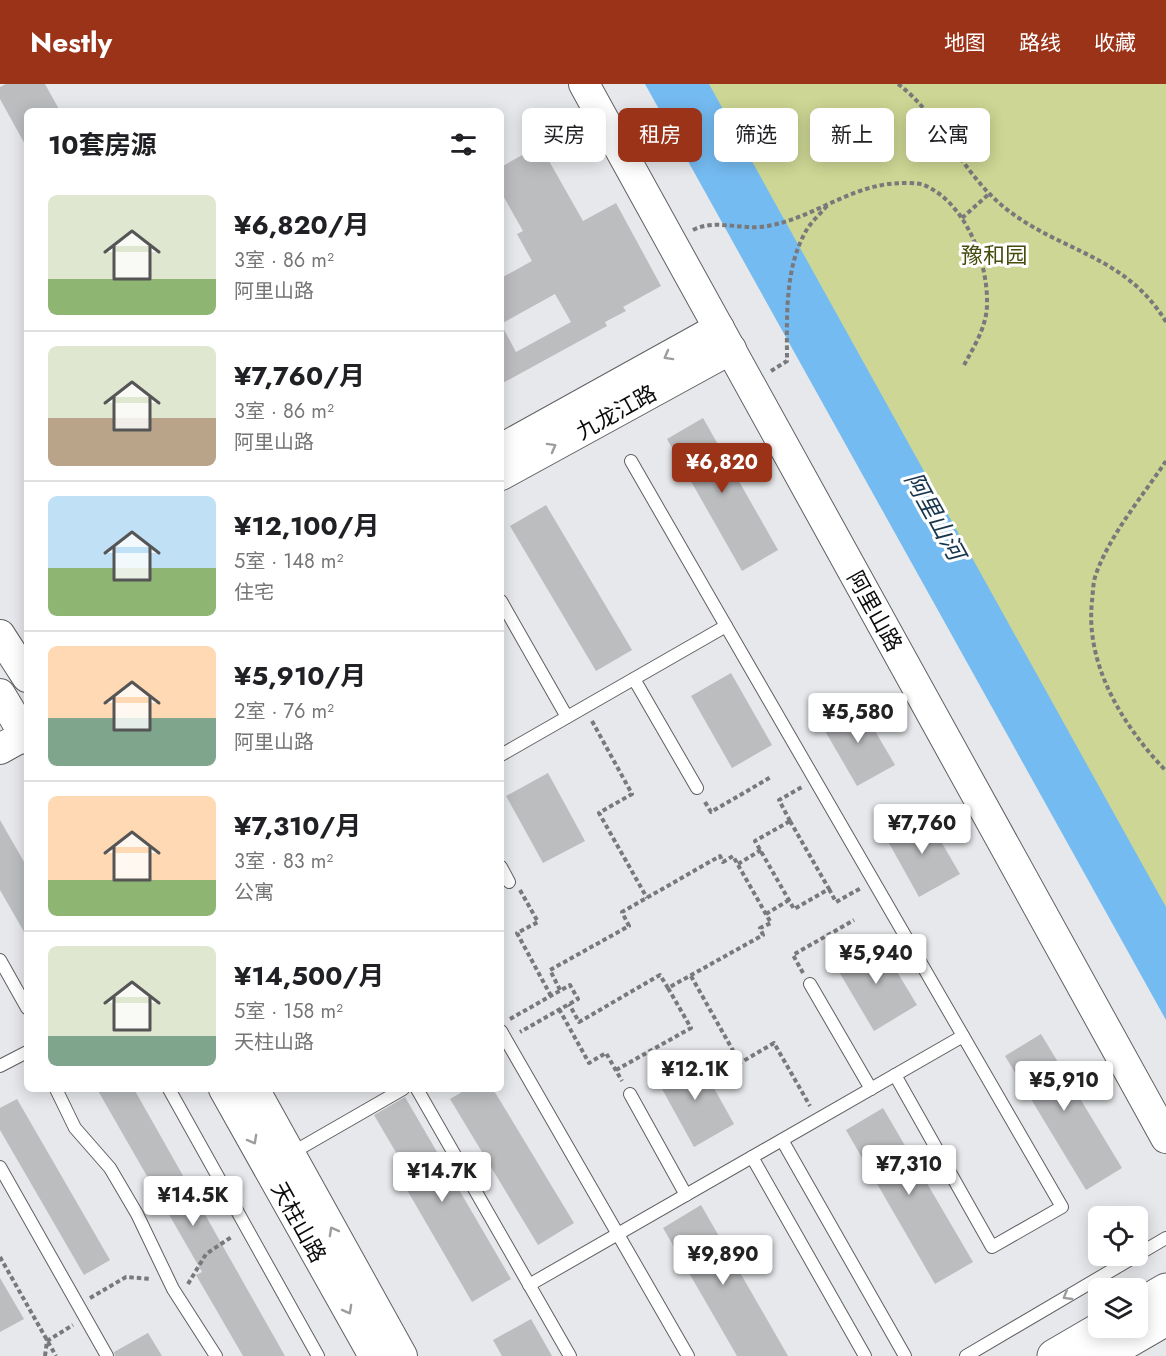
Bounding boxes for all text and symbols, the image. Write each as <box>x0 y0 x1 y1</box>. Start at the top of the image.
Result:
text: Nestly <box>30 22 112 63</box>
text: 地图 <box>944 28 986 58</box>
text: 路线 <box>1019 28 1061 58</box>
text: 收藏 <box>1094 28 1136 58</box>
chip: 买房 <box>522 108 606 162</box>
chip: 租房 <box>618 108 702 162</box>
chip: 筛选 <box>714 108 798 162</box>
chip: 新上 <box>810 108 894 162</box>
chip: 公寓 <box>906 108 990 162</box>
text: 10套房源 <box>48 126 156 164</box>
icon: filters <box>447 128 480 161</box>
text: ¥6,820/月 <box>234 206 370 244</box>
icon: home <box>96 219 168 291</box>
park label: 豫和园 <box>961 239 1027 271</box>
text: 3室 · 86 m² <box>234 246 334 275</box>
text: 阿里山路 <box>234 277 314 306</box>
one-way arrow <box>663 349 674 361</box>
text: ¥7,760/月 <box>234 357 365 395</box>
icon: home <box>96 370 168 442</box>
street label: 九龙江路 <box>570 377 662 447</box>
text: 3室 · 86 m² <box>234 397 334 426</box>
text: 阿里山路 <box>234 428 314 457</box>
one-way arrow <box>546 443 557 454</box>
pin: ¥6,820 <box>673 443 771 494</box>
text: ¥6,820 <box>686 448 758 477</box>
water label: 阿里山河 <box>896 466 976 570</box>
text: ¥12,100/月 <box>234 507 380 545</box>
icon: home <box>96 520 168 592</box>
text: 5室 · 148 m² <box>234 547 343 576</box>
street label: 阿里山路 <box>840 565 910 657</box>
text: 住宅 <box>234 578 274 607</box>
text: ¥5,910/月 <box>234 657 366 695</box>
icon: home <box>96 670 168 742</box>
pin: ¥5,580 <box>809 693 907 744</box>
text: 2室 · 76 m² <box>234 697 334 726</box>
text: ¥5,580 <box>822 698 894 727</box>
text: 阿里山路 <box>234 728 314 757</box>
pin: ¥7,760 <box>873 804 971 855</box>
text: ¥7,310/月 <box>234 807 361 845</box>
text: ¥7,760 <box>888 809 956 838</box>
icon: home <box>96 820 168 892</box>
text: 3室 · 83 m² <box>234 847 333 876</box>
text: 公寓 <box>234 878 274 907</box>
pin: ¥5,940 <box>827 934 925 985</box>
text: ¥5,940 <box>839 939 913 968</box>
text: ¥14,500/月 <box>234 957 384 995</box>
icon: home <box>96 970 168 1042</box>
text: 5室 · 158 m² <box>234 997 343 1026</box>
text: 天柱山路 <box>234 1028 314 1057</box>
pin: ¥12.1K <box>646 1050 744 1101</box>
text: ¥12.1K <box>661 1055 729 1084</box>
pin: ¥5,910 <box>1015 1061 1113 1112</box>
text: ¥5,910 <box>1029 1066 1099 1095</box>
one-way arrow <box>246 1134 257 1144</box>
pin: ¥7,310 <box>860 1145 958 1196</box>
text: ¥7,310 <box>876 1150 942 1179</box>
pin: ¥14.7K <box>393 1152 491 1203</box>
text: ¥14.7K <box>407 1157 477 1186</box>
pin: ¥14.5K <box>144 1176 242 1227</box>
street label: 天柱山路 <box>264 1176 334 1268</box>
text: ¥14.5K <box>158 1181 228 1210</box>
map controls <box>1088 1206 1148 1338</box>
button: locate <box>1088 1206 1148 1266</box>
one-way arrow <box>329 1227 340 1238</box>
pin: ¥9,890 <box>674 1235 772 1286</box>
text: ¥9,890 <box>688 1240 759 1269</box>
button: layers <box>1088 1278 1148 1338</box>
one-way arrow <box>1063 1289 1073 1300</box>
one-way arrow <box>341 1304 352 1314</box>

